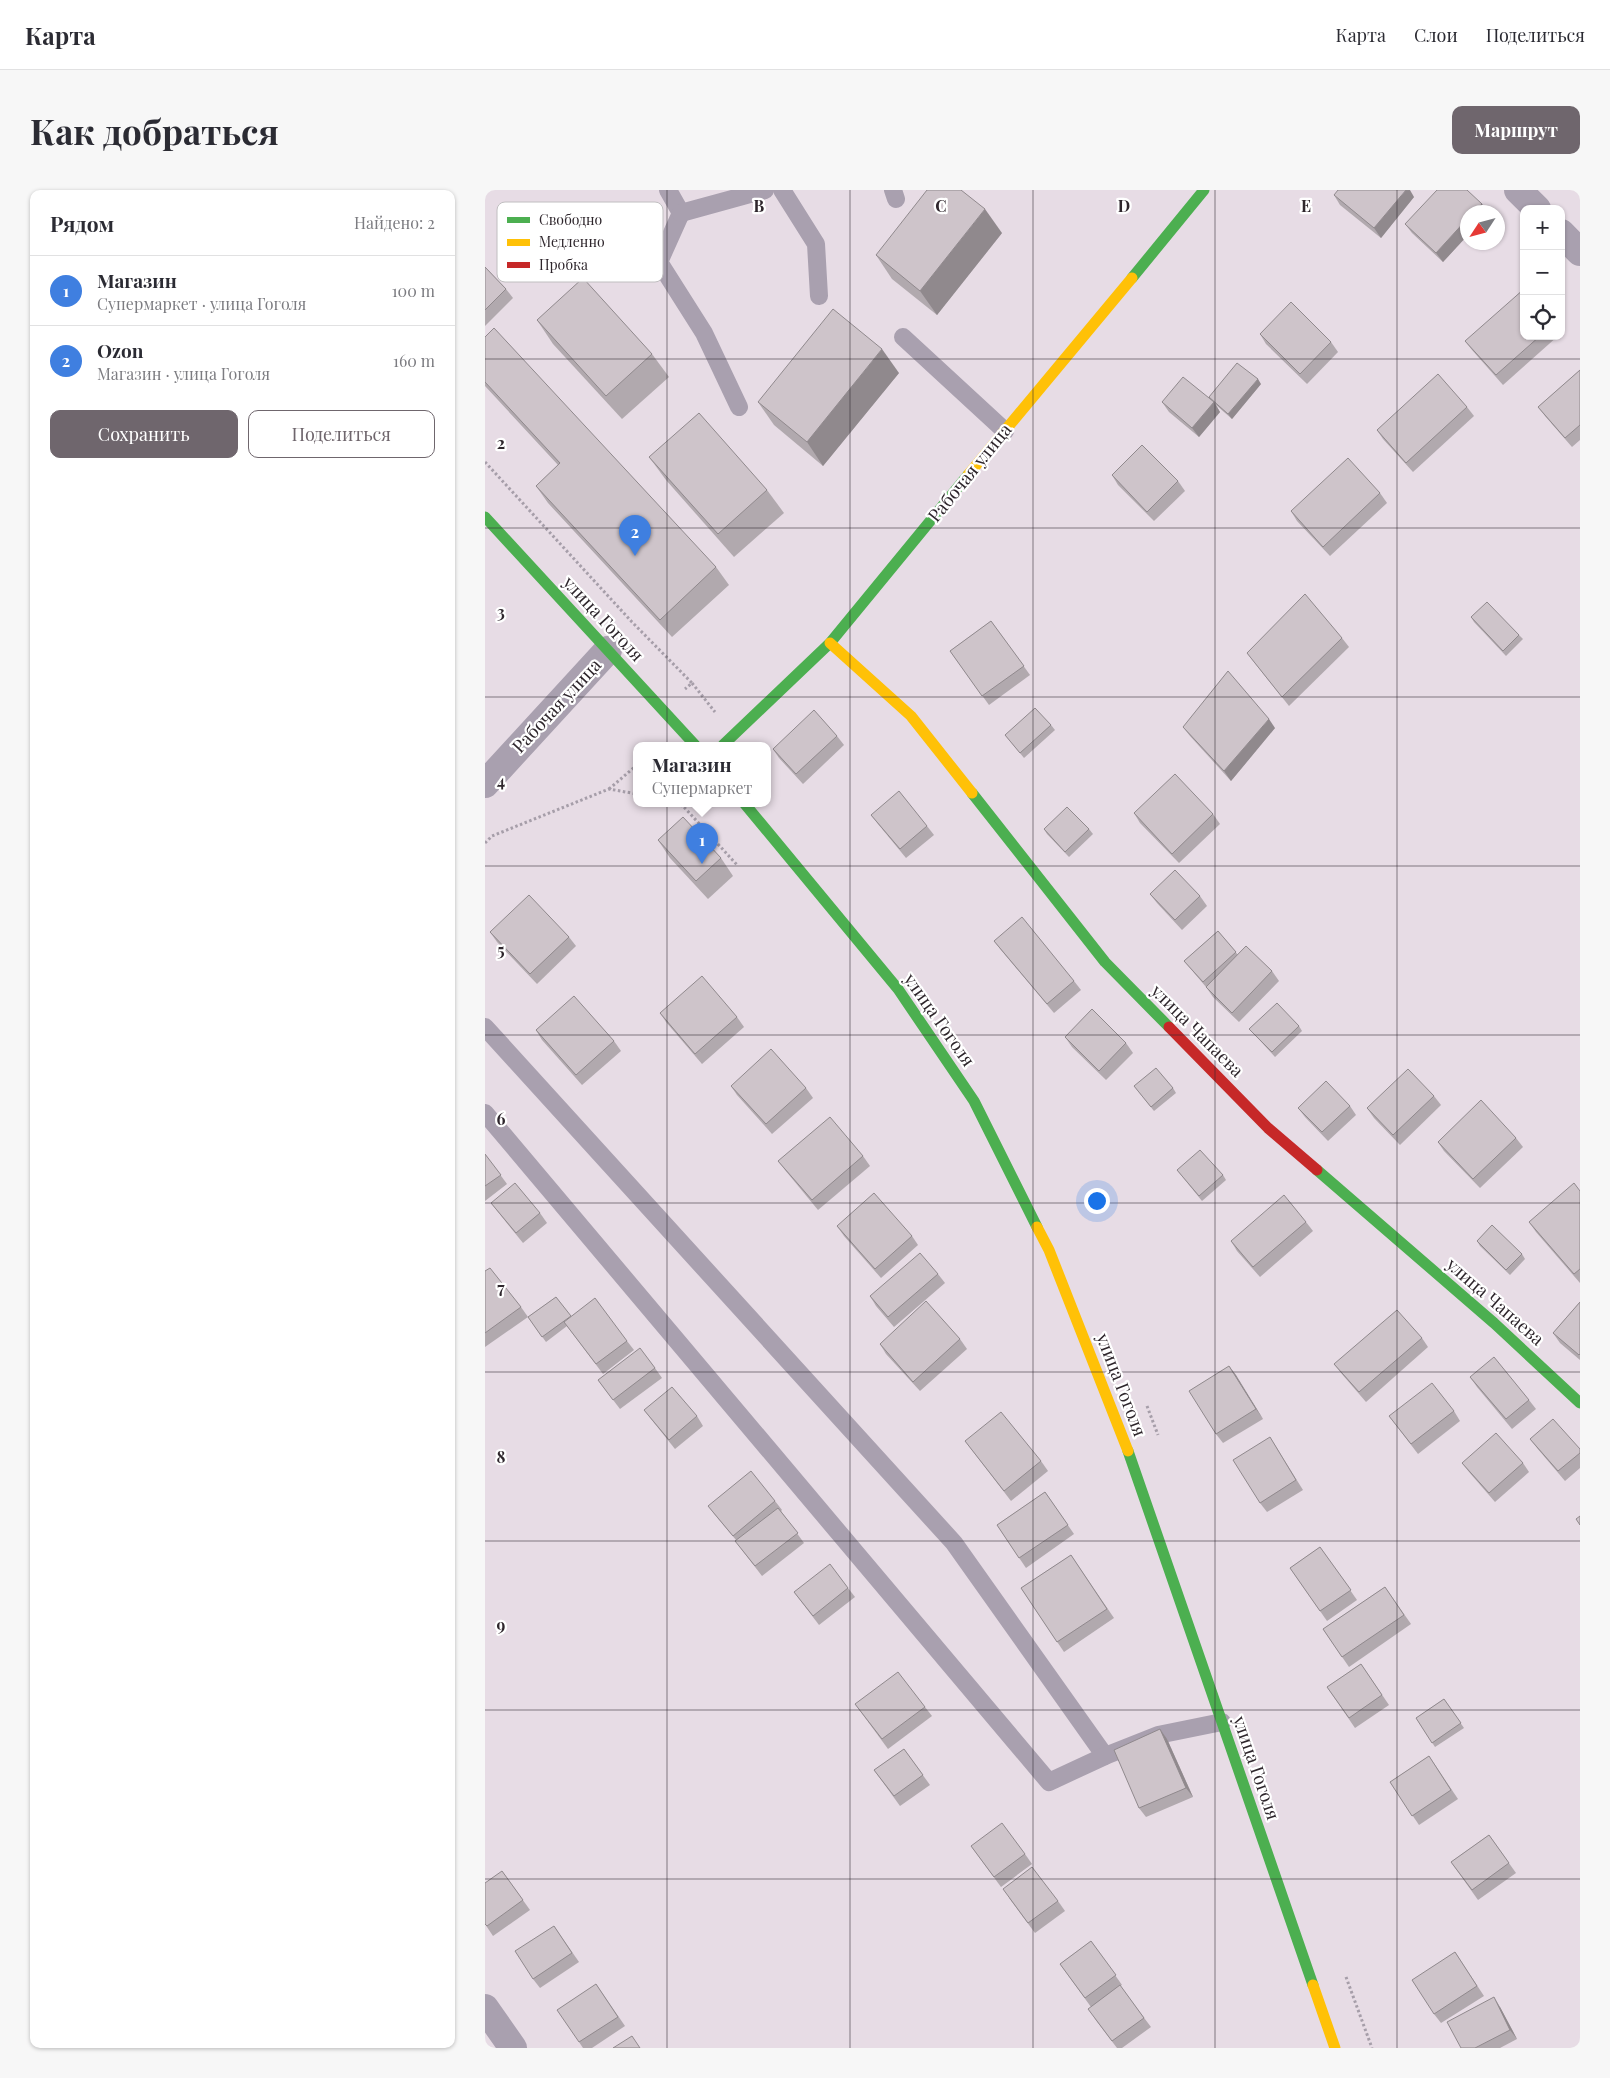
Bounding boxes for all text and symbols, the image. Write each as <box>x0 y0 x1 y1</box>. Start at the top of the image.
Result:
text: Карта <box>25 19 96 51</box>
text: Карта <box>1335 23 1386 47</box>
text: Слои <box>1414 23 1458 47</box>
text: Поделиться <box>1486 23 1585 47</box>
button: Маршрут <box>1452 106 1580 154</box>
text: Как добраться <box>30 107 279 154</box>
text: B <box>754 195 765 216</box>
text: C <box>935 195 947 216</box>
text: D <box>1118 195 1130 216</box>
text: E <box>1301 195 1311 216</box>
legend <box>497 202 663 282</box>
north arrow <box>1460 205 1505 250</box>
map controls <box>1520 205 1565 340</box>
button: + <box>1520 205 1565 250</box>
text: Рядом <box>50 209 114 237</box>
text: Свободно <box>539 210 603 229</box>
text: Найдено: 2 <box>354 212 435 233</box>
text: Медленно <box>539 232 605 251</box>
button: − <box>1520 250 1565 295</box>
text: Пробка <box>539 255 588 274</box>
text: Магазин <box>97 267 177 293</box>
text: 1 <box>63 280 69 301</box>
text: 100 m <box>392 280 435 301</box>
text: Супермаркет · улица Гоголя <box>97 293 306 314</box>
button: locate <box>1520 295 1565 340</box>
text: Ozon <box>97 337 143 363</box>
text: 2 <box>62 350 70 371</box>
text: 160 m <box>393 350 435 371</box>
text: Магазин · улица Гоголя <box>97 363 270 384</box>
button: Сохранить <box>50 410 238 458</box>
button: Поделиться <box>248 410 435 458</box>
street label: Рабочая улица <box>922 418 1016 527</box>
text: 2 <box>497 432 505 453</box>
pin: 2 <box>619 515 651 556</box>
street label: улица Гоголя <box>557 570 650 666</box>
text: 3 <box>497 601 505 622</box>
street label: Рабочая улица <box>506 653 606 758</box>
popup <box>633 742 771 807</box>
text: Магазин <box>652 751 732 777</box>
text: 4 <box>497 770 505 791</box>
text: Супермаркет <box>652 777 752 798</box>
pin: 1 <box>686 823 718 864</box>
text: 5 <box>497 939 505 960</box>
street label: улица Гоголя <box>898 967 981 1071</box>
street label: улица Чапаева <box>1145 978 1249 1082</box>
text: 6 <box>497 1108 506 1129</box>
your location <box>1084 1188 1110 1214</box>
street label: улица Чапаева <box>1441 1252 1550 1350</box>
text: 7 <box>497 1277 505 1298</box>
street label: улица Гоголя <box>1091 1329 1153 1440</box>
text: 8 <box>497 1446 506 1467</box>
text: 9 <box>497 1614 506 1635</box>
street label: улица Гоголя <box>1228 1712 1286 1823</box>

